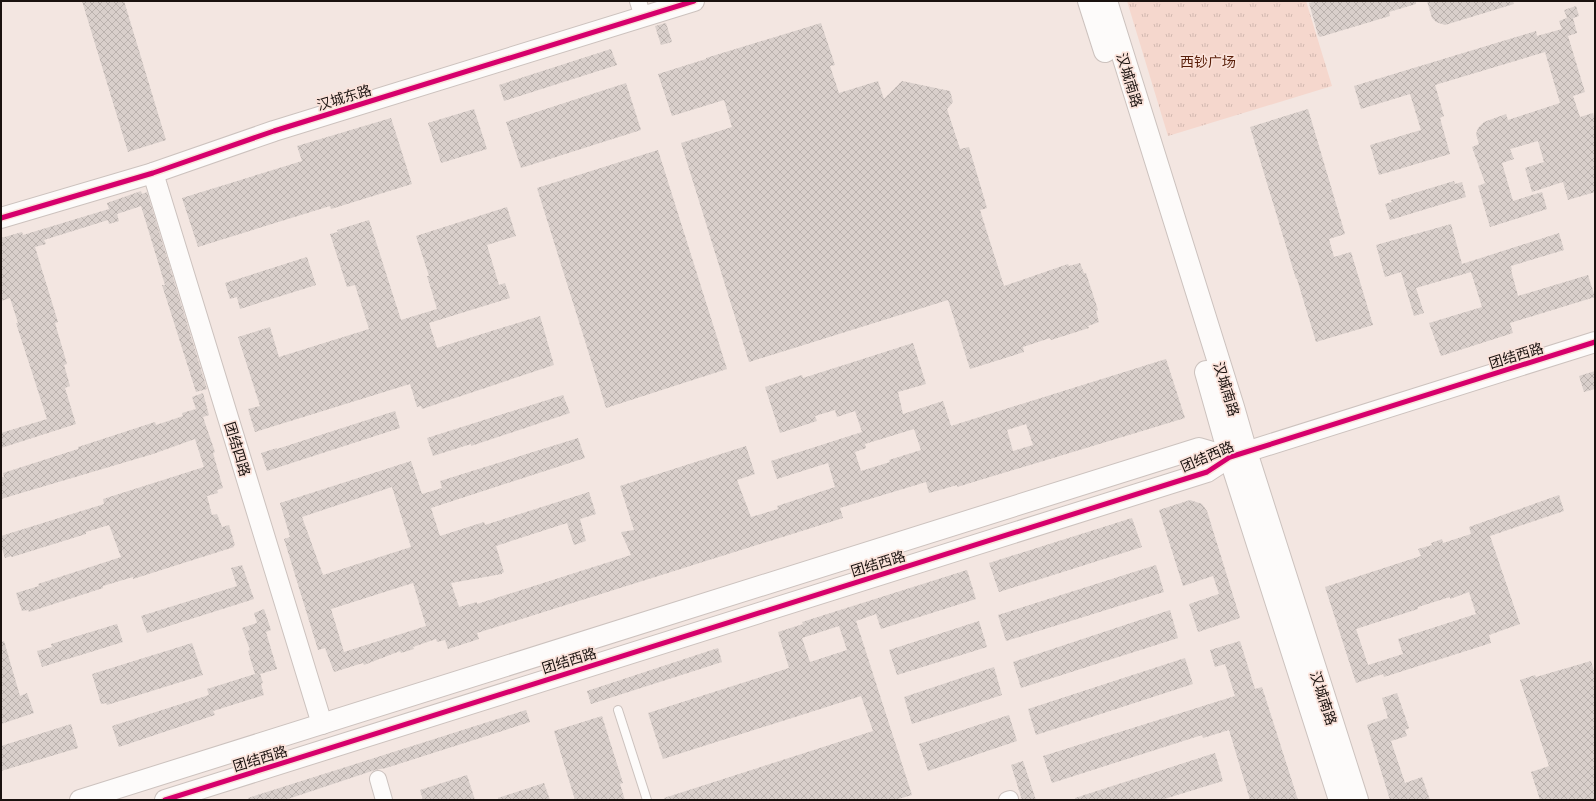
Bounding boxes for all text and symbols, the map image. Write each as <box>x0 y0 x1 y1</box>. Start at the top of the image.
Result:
street label: 汉城南路 <box>1114 51 1146 109</box>
park label: 西钞广场 <box>1180 53 1236 70</box>
street label: 汉城东路 <box>315 81 373 113</box>
street label: 团结西路 <box>1487 339 1545 371</box>
street label: 汉城南路 <box>1211 360 1243 418</box>
street label: 团结四路 <box>222 420 254 478</box>
street label: 团结西路 <box>1178 437 1236 475</box>
street label: 团结西路 <box>849 547 907 579</box>
street label: 团结西路 <box>540 644 598 676</box>
street label: 汉城南路 <box>1307 669 1341 727</box>
street label: 团结西路 <box>231 742 289 774</box>

